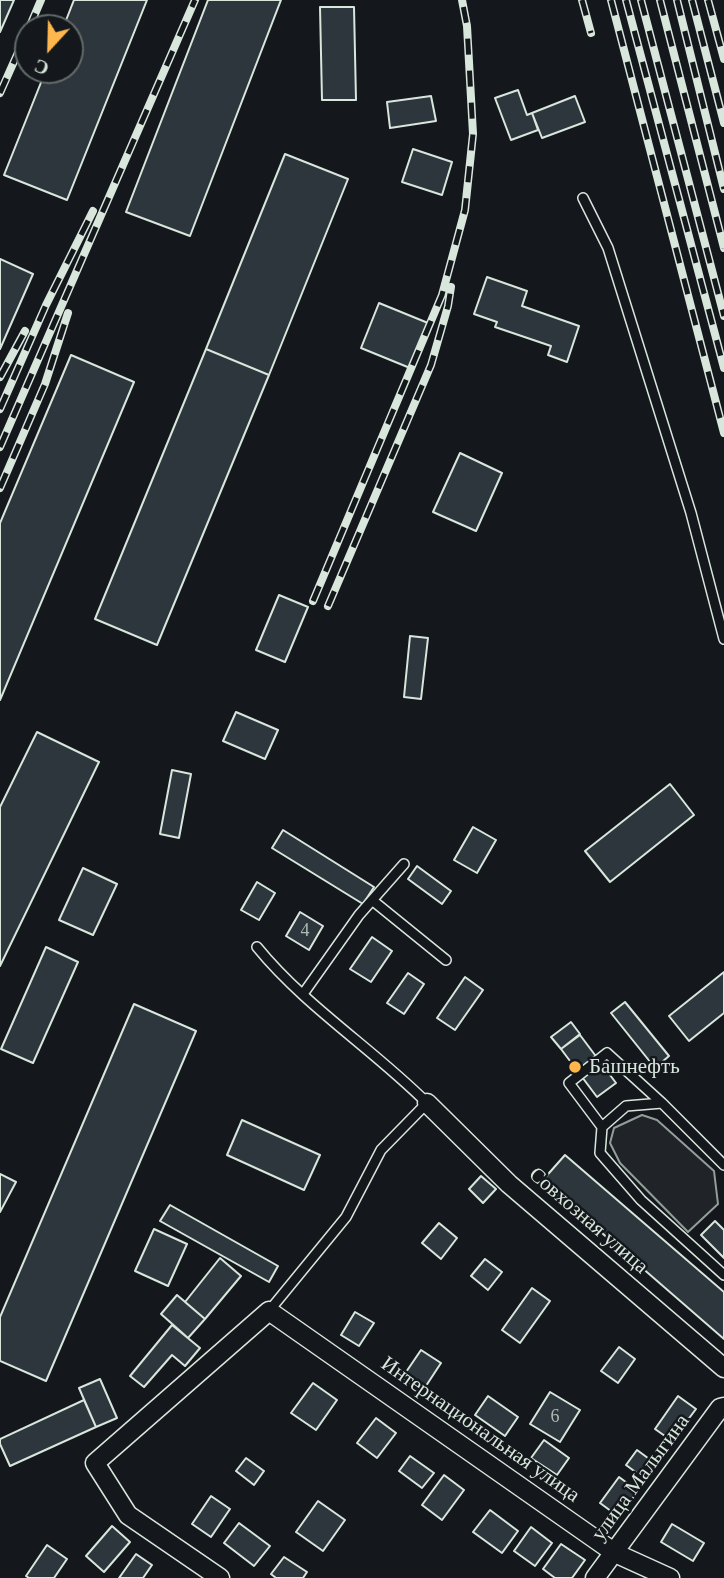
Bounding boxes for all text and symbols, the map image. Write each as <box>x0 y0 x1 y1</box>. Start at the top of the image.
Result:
north arrow <box>14 14 84 84</box>
text: С <box>31 55 52 79</box>
house number: 4 <box>300 920 310 942</box>
place label: Башнефть <box>589 1054 680 1080</box>
marker: Башнефть <box>567 1059 583 1075</box>
street label: Совхозная улица <box>523 1162 653 1280</box>
street label: Интернациональная улица <box>376 1352 584 1508</box>
house number: 6 <box>551 1406 560 1428</box>
street label: улица Малыгина <box>587 1410 695 1546</box>

